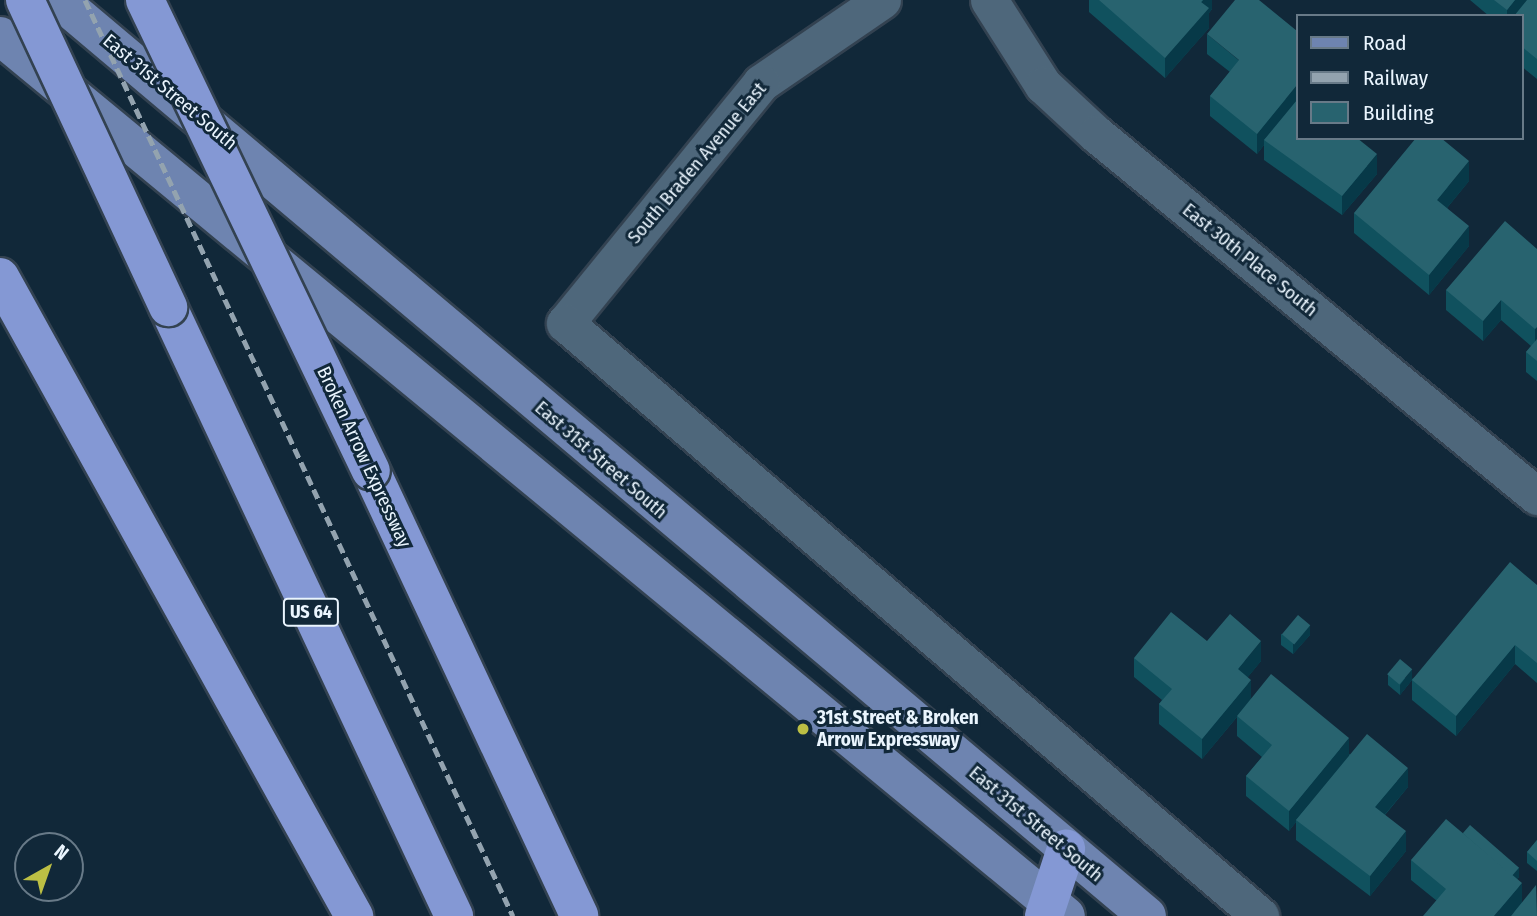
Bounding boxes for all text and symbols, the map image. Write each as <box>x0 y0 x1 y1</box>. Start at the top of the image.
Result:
legend <box>1296 14 1523 140</box>
street label: East 31st Street South <box>98 29 242 155</box>
text: Road <box>1363 30 1407 56</box>
text: Railway <box>1363 65 1428 91</box>
street label: South Braden Avenue East <box>623 78 771 248</box>
text: Building <box>1363 100 1434 126</box>
street label: East 30th Place South <box>1178 199 1322 321</box>
street label: Broken Arrow Expressway <box>312 363 416 551</box>
street label: East 31st Street South <box>530 396 672 524</box>
road number: US 64 <box>281 598 341 626</box>
place label: 31st Street & Broken Arrow Expressway <box>817 707 979 751</box>
marker: 31st Street & Broken Arrow Expressway <box>795 721 811 737</box>
street label: East 31st Street South <box>964 761 1108 887</box>
north arrow <box>14 832 84 902</box>
text: N <box>50 840 73 865</box>

